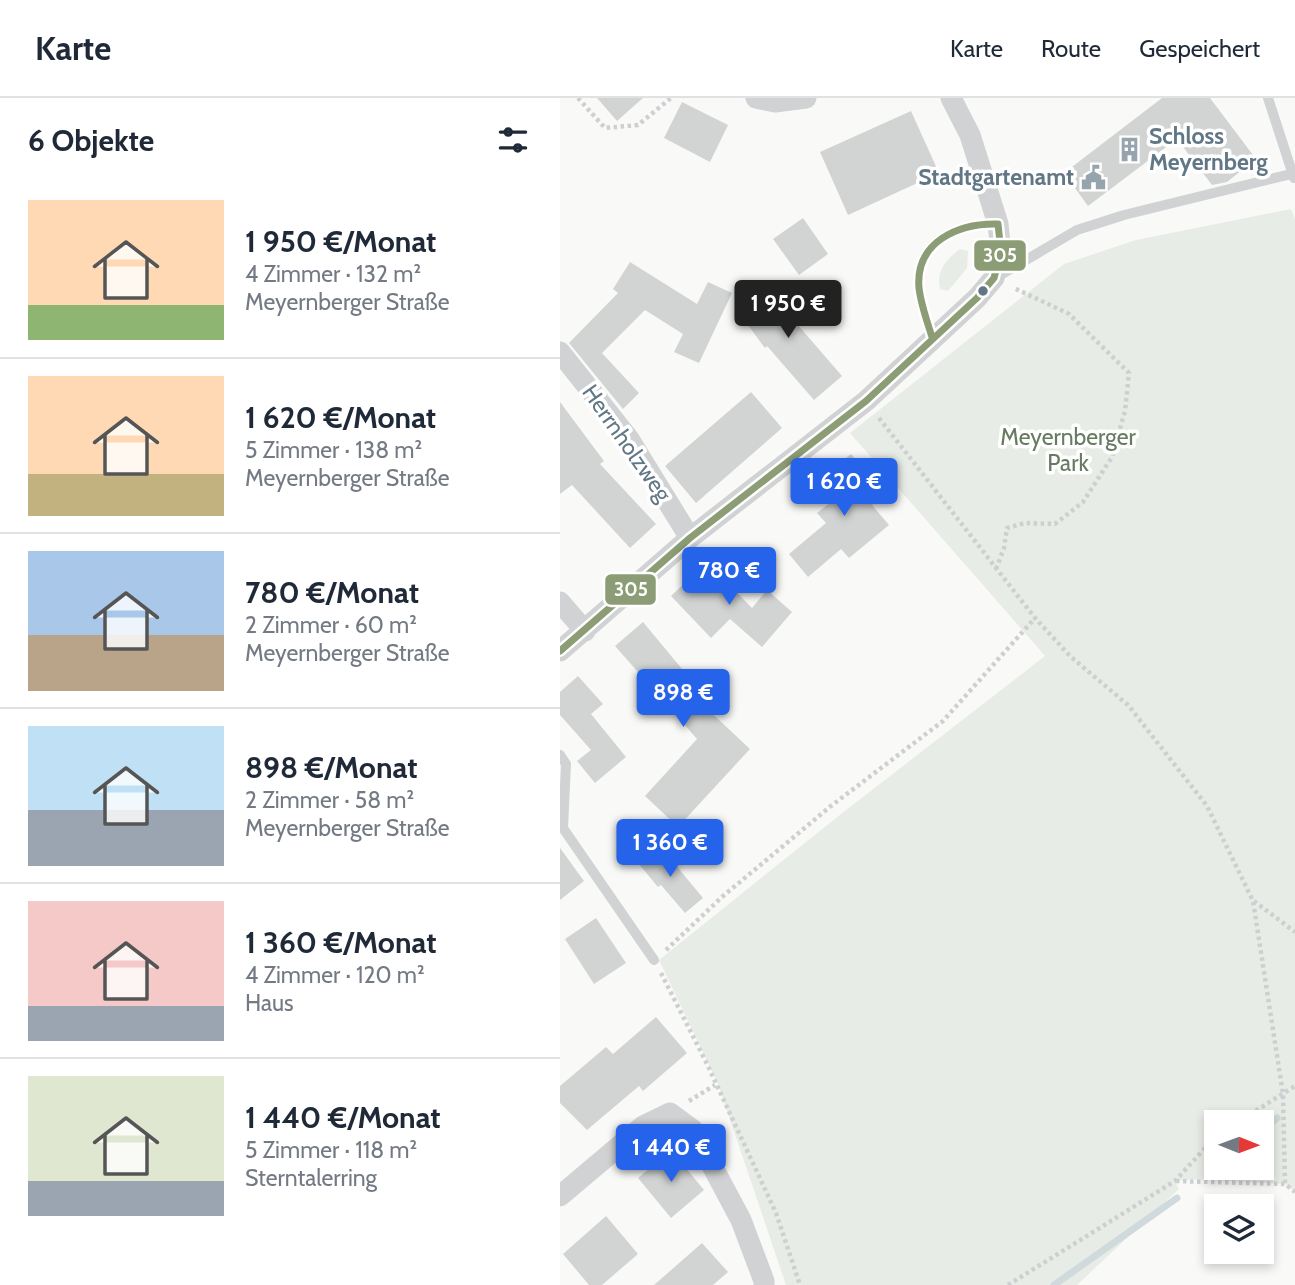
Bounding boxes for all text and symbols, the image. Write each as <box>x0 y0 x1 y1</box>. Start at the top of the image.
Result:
text: Karte <box>35 28 111 68</box>
text: Karte <box>950 34 1003 63</box>
text: Route <box>1041 34 1101 63</box>
text: Gespeichert <box>1139 34 1260 63</box>
icon: filters <box>494 121 532 159</box>
text: 6 Objekte <box>28 122 154 159</box>
place label: Schloss Meyernberg <box>1149 122 1268 176</box>
building icon: Schloss Meyernberg <box>1115 135 1143 163</box>
place label: Stadtgartenamt <box>918 163 1074 191</box>
public building icon: Stadtgartenamt <box>1080 163 1108 191</box>
text: 1 950 €/Monat <box>245 223 436 260</box>
icon: home <box>84 228 168 312</box>
line badge: 305 <box>973 239 1027 272</box>
text: 305 <box>983 244 1017 267</box>
text: 4 Zimmer · 132 m² <box>245 260 421 288</box>
pin: 1 950 € <box>723 280 853 340</box>
unlabelled marker <box>976 284 990 298</box>
text: Meyernberger Straße <box>245 288 450 316</box>
text: 1 950 € <box>750 289 826 317</box>
street label: Herrnholzweg <box>576 379 678 507</box>
text: 1 620 €/Monat <box>245 399 436 436</box>
icon: home <box>84 404 168 488</box>
park label: Meyernberger Park <box>1000 423 1136 477</box>
text: 5 Zimmer · 138 m² <box>245 436 422 464</box>
pin: 1 620 € <box>779 458 909 518</box>
text: Meyernberger Straße <box>245 464 450 492</box>
text: 1 620 € <box>807 467 881 495</box>
pin: 780 € <box>680 547 778 607</box>
text: 780 € <box>698 556 760 584</box>
line badge: 305 <box>604 573 657 606</box>
text: 780 €/Monat <box>245 574 419 611</box>
text: 305 <box>614 578 648 601</box>
icon: home <box>84 579 168 663</box>
text: 2 Zimmer · 60 m² <box>245 611 417 639</box>
text: Meyernberger Straße <box>245 639 450 667</box>
pin: 898 € <box>634 670 732 729</box>
text: 898 € <box>653 678 713 706</box>
text: 898 €/Monat <box>245 749 418 786</box>
icon: home <box>84 754 168 838</box>
text: 2 Zimmer · 58 m² <box>245 786 414 814</box>
text: Meyernberger Straße <box>245 814 450 842</box>
pin: 1 360 € <box>605 820 735 879</box>
text: 1 360 € <box>632 828 708 856</box>
text: 1 360 €/Monat <box>245 924 436 961</box>
icon: home <box>84 929 168 1013</box>
text: 4 Zimmer · 120 m² <box>245 961 425 989</box>
text: Haus <box>245 989 294 1017</box>
text: 1 440 €/Monat <box>245 1099 441 1136</box>
icon: home <box>84 1104 168 1188</box>
north arrow <box>1204 1110 1274 1180</box>
map controls <box>1204 1110 1274 1264</box>
pin: 1 440 € <box>606 1124 736 1184</box>
text: 1 440 € <box>632 1133 710 1161</box>
text: 5 Zimmer · 118 m² <box>245 1136 417 1164</box>
text: Sterntalerring <box>245 1164 377 1192</box>
button: layers <box>1204 1194 1274 1264</box>

